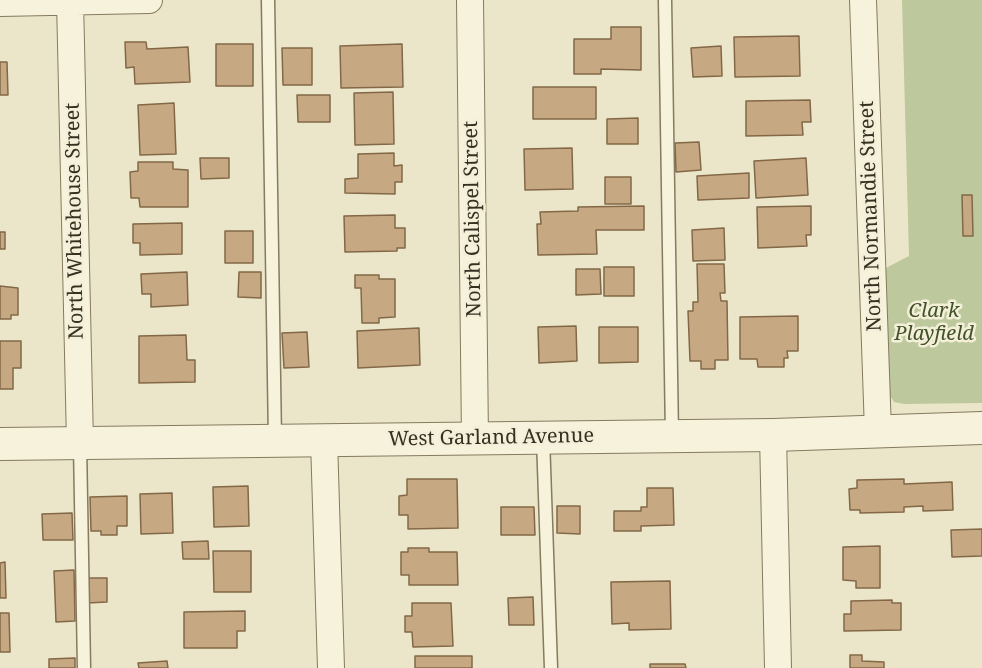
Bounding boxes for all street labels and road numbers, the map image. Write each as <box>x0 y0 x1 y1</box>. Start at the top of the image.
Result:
street label: North Normandie Street <box>855 100 887 332</box>
street label: North Whitehouse Street <box>61 103 89 339</box>
street label: North Calispel Street <box>459 121 487 317</box>
street label: West Garland Avenue <box>388 424 594 452</box>

